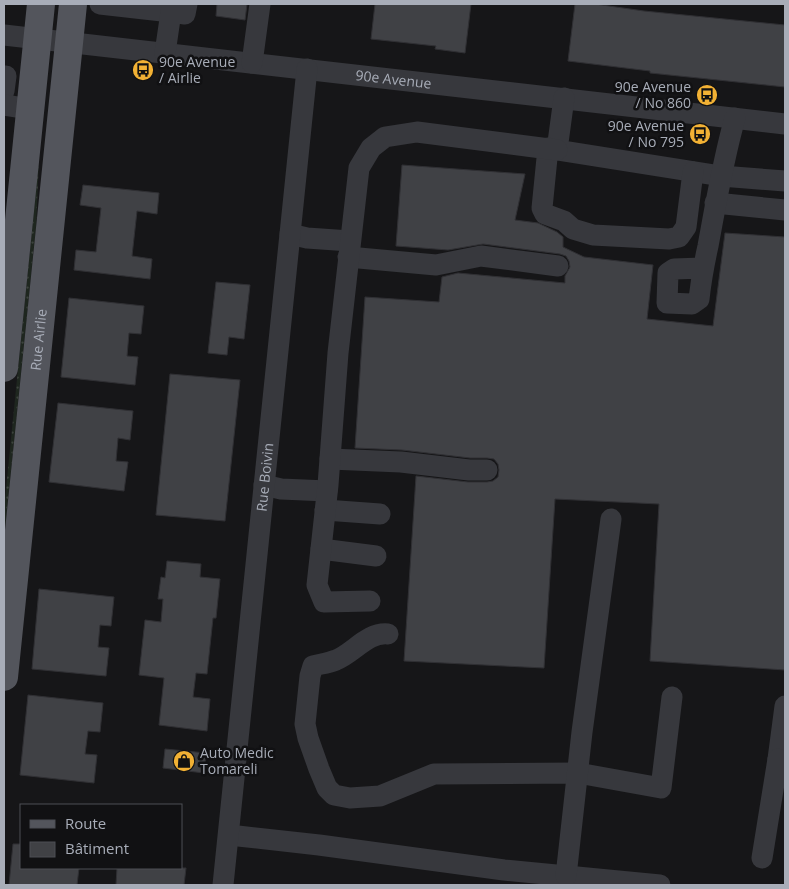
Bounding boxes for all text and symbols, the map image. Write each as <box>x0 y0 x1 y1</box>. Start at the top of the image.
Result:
place label: 90e Avenue / Airlie <box>159 52 235 87</box>
bus stop icon: 90e Avenue / Airlie <box>131 58 155 82</box>
street label: 90e Avenue <box>355 65 433 93</box>
place label: 90e Avenue / No 860 <box>615 77 691 112</box>
bus stop icon: 90e Avenue / No 860 <box>695 83 719 107</box>
place label: 90e Avenue / No 795 <box>608 116 684 151</box>
bus stop icon: 90e Avenue / No 795 <box>688 122 712 146</box>
street label: Rue Airlie <box>25 308 51 371</box>
street label: Rue Boivin <box>252 442 277 512</box>
place label: Auto Medic Tomareli <box>200 743 274 778</box>
shop icon: Auto Medic Tomareli <box>172 749 196 773</box>
legend <box>20 804 182 869</box>
text: Route <box>65 813 106 833</box>
text: Bâtiment <box>65 838 129 858</box>

